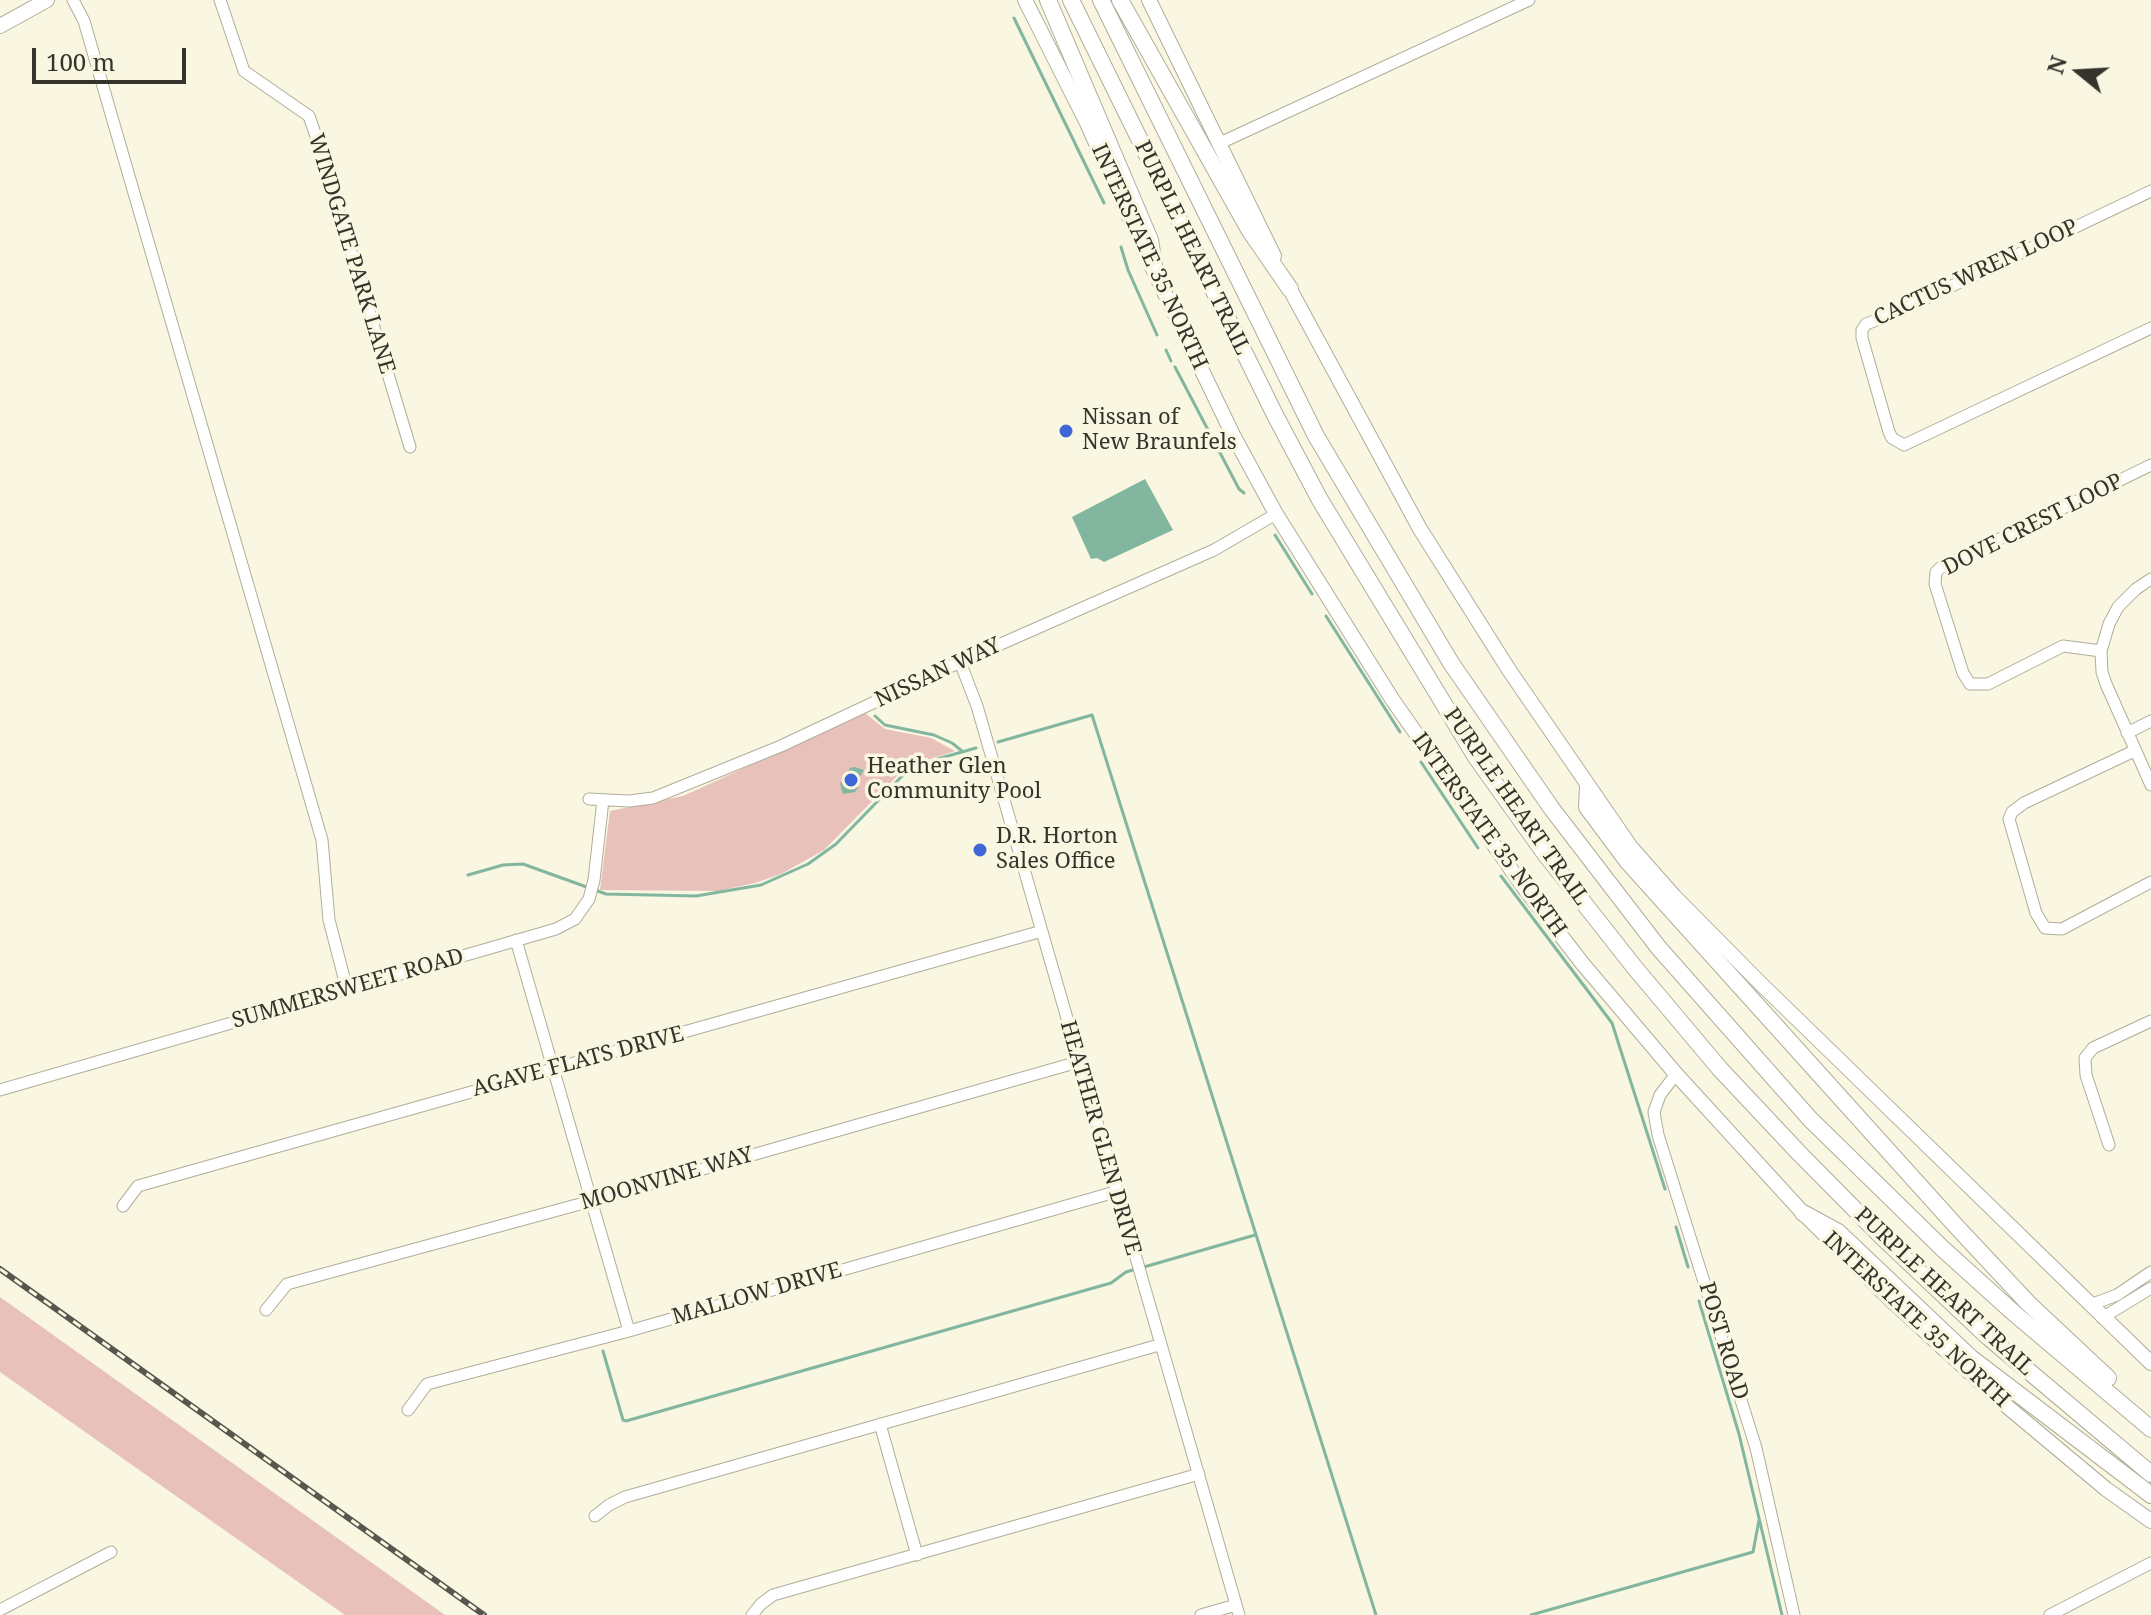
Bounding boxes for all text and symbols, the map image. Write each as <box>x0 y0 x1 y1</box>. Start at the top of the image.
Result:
scale bar <box>36 32 190 82</box>
north arrow <box>2039 32 2119 112</box>
text: 100 m <box>46 45 115 78</box>
text: N <box>2039 52 2073 77</box>
street label: WINDGATE PARK LANE <box>302 131 400 377</box>
street label: PURPLE HEART TRAIL <box>1129 137 1255 359</box>
street label: INTERSTATE 35 NORTH <box>1085 140 1213 374</box>
street label: CACTUS WREN LOOP <box>1870 214 2082 332</box>
place label: Nissan of New Braunfels <box>1082 405 1237 456</box>
marker: Nissan of New Braunfels <box>1057 422 1075 440</box>
street label: DOVE CREST LOOP <box>1939 468 2127 582</box>
street label: NISSAN WAY <box>871 632 1005 714</box>
street label: PURPLE HEART TRAIL <box>1438 703 1594 911</box>
street label: INTERSTATE 35 NORTH <box>1406 728 1572 942</box>
place label: Heather Glen Community Pool <box>867 754 1041 806</box>
marker: Heather Glen Community Pool <box>842 771 860 789</box>
place label: D.R. Horton Sales Office <box>996 824 1118 876</box>
marker: D.R. Horton Sales Office <box>971 841 989 859</box>
street label: SUMMERSWEET ROAD <box>229 943 467 1035</box>
street label: HEATHER GLEN DRIVE <box>1054 1018 1146 1258</box>
street label: AGAVE FLATS DRIVE <box>469 1021 687 1103</box>
street label: MOONVINE WAY <box>578 1142 756 1216</box>
street label: PURPLE HEART TRAIL <box>1849 1202 2039 1382</box>
street label: INTERSTATE 35 NORTH <box>1817 1227 2015 1413</box>
street label: MALLOW DRIVE <box>669 1257 845 1331</box>
street label: POST ROAD <box>1693 1279 1753 1403</box>

